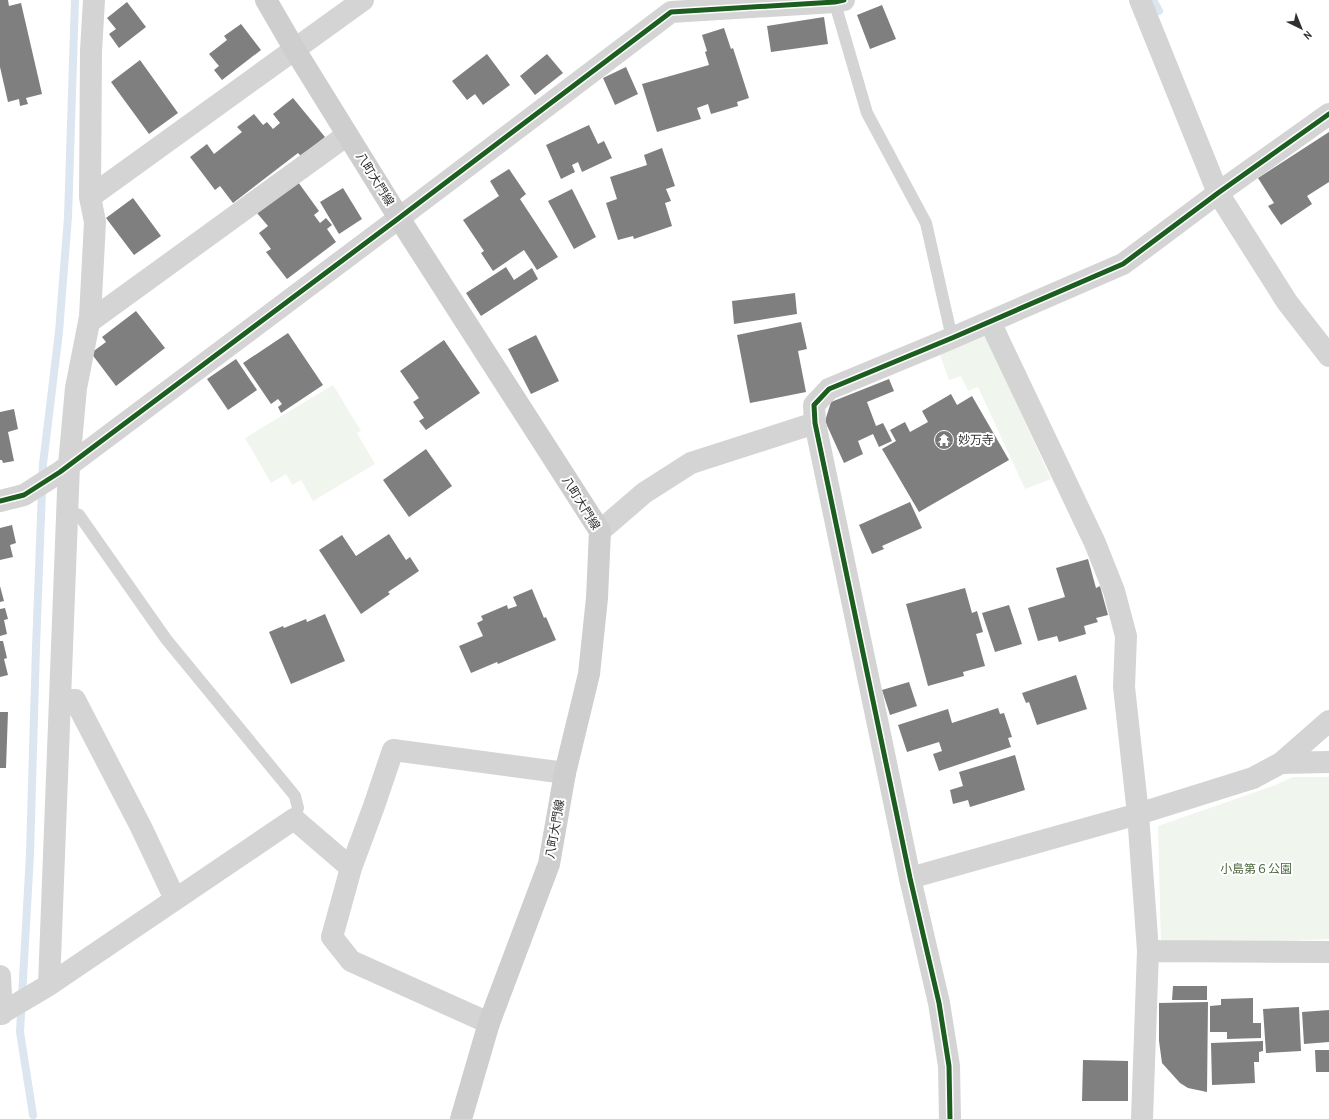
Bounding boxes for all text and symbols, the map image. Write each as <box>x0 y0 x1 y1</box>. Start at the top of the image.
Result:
north arrow <box>1281 8 1321 48</box>
text: N <box>1301 28 1315 43</box>
street label: 八町大門線 <box>352 149 398 209</box>
temple icon: 妙万寺 <box>933 429 955 451</box>
place label: 妙万寺 <box>958 432 994 448</box>
street label: 八町大門線 <box>558 473 604 533</box>
street label: 八町大門線 <box>542 798 568 860</box>
park label: 小島第６公園 <box>1220 861 1292 877</box>

